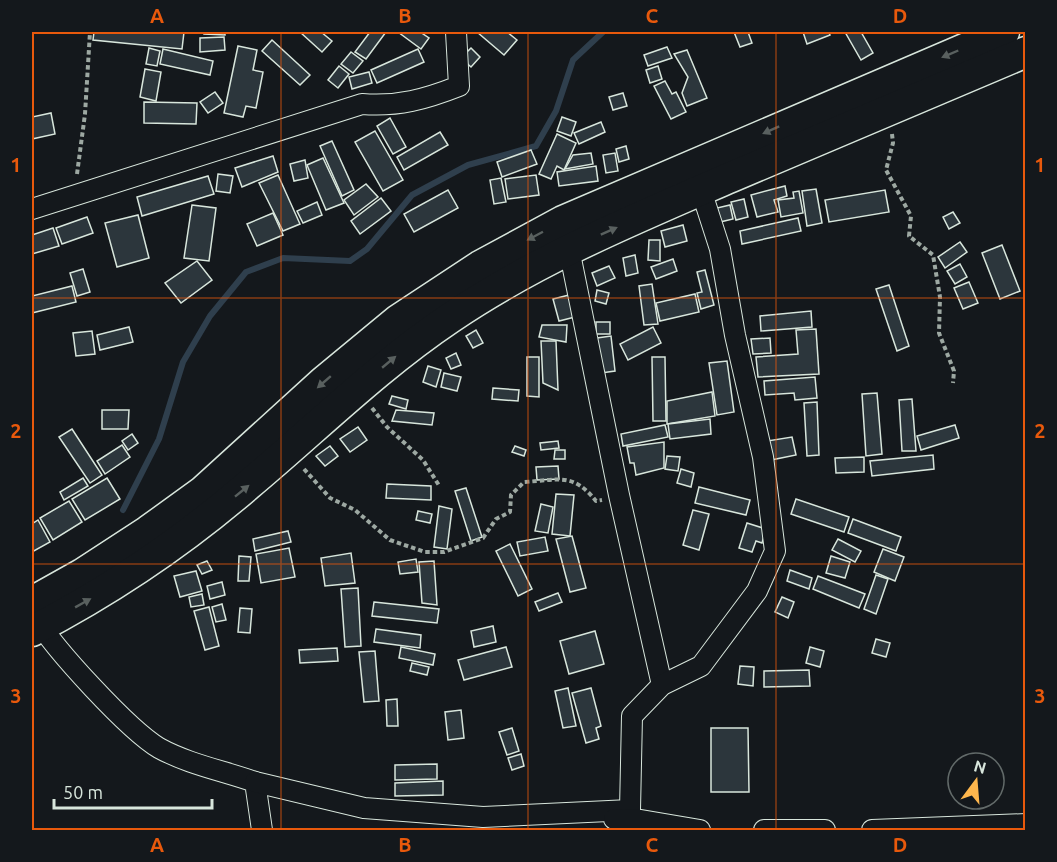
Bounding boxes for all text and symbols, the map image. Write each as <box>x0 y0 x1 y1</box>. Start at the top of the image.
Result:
text: A <box>150 4 164 27</box>
text: B <box>398 4 412 27</box>
text: C <box>646 4 659 27</box>
text: D <box>893 4 907 27</box>
one-way arrow <box>941 49 959 59</box>
one-way arrow <box>762 126 779 135</box>
text: 1 <box>10 153 22 176</box>
text: 1 <box>1034 153 1046 176</box>
one-way arrow <box>601 226 618 235</box>
one-way arrow <box>527 231 544 241</box>
one-way arrow <box>381 356 397 369</box>
one-way arrow <box>317 375 332 388</box>
text: 2 <box>10 419 22 442</box>
text: 2 <box>1034 419 1046 442</box>
one-way arrow <box>234 485 249 497</box>
one-way arrow <box>75 598 92 608</box>
text: 3 <box>10 684 22 707</box>
text: 3 <box>1034 684 1046 707</box>
north arrow <box>946 751 1006 811</box>
text: N <box>972 756 988 777</box>
scale bar <box>54 772 212 810</box>
text: 50 m <box>63 782 103 802</box>
text: A <box>150 833 164 856</box>
text: B <box>398 833 412 856</box>
text: C <box>646 833 659 856</box>
text: D <box>893 833 907 856</box>

